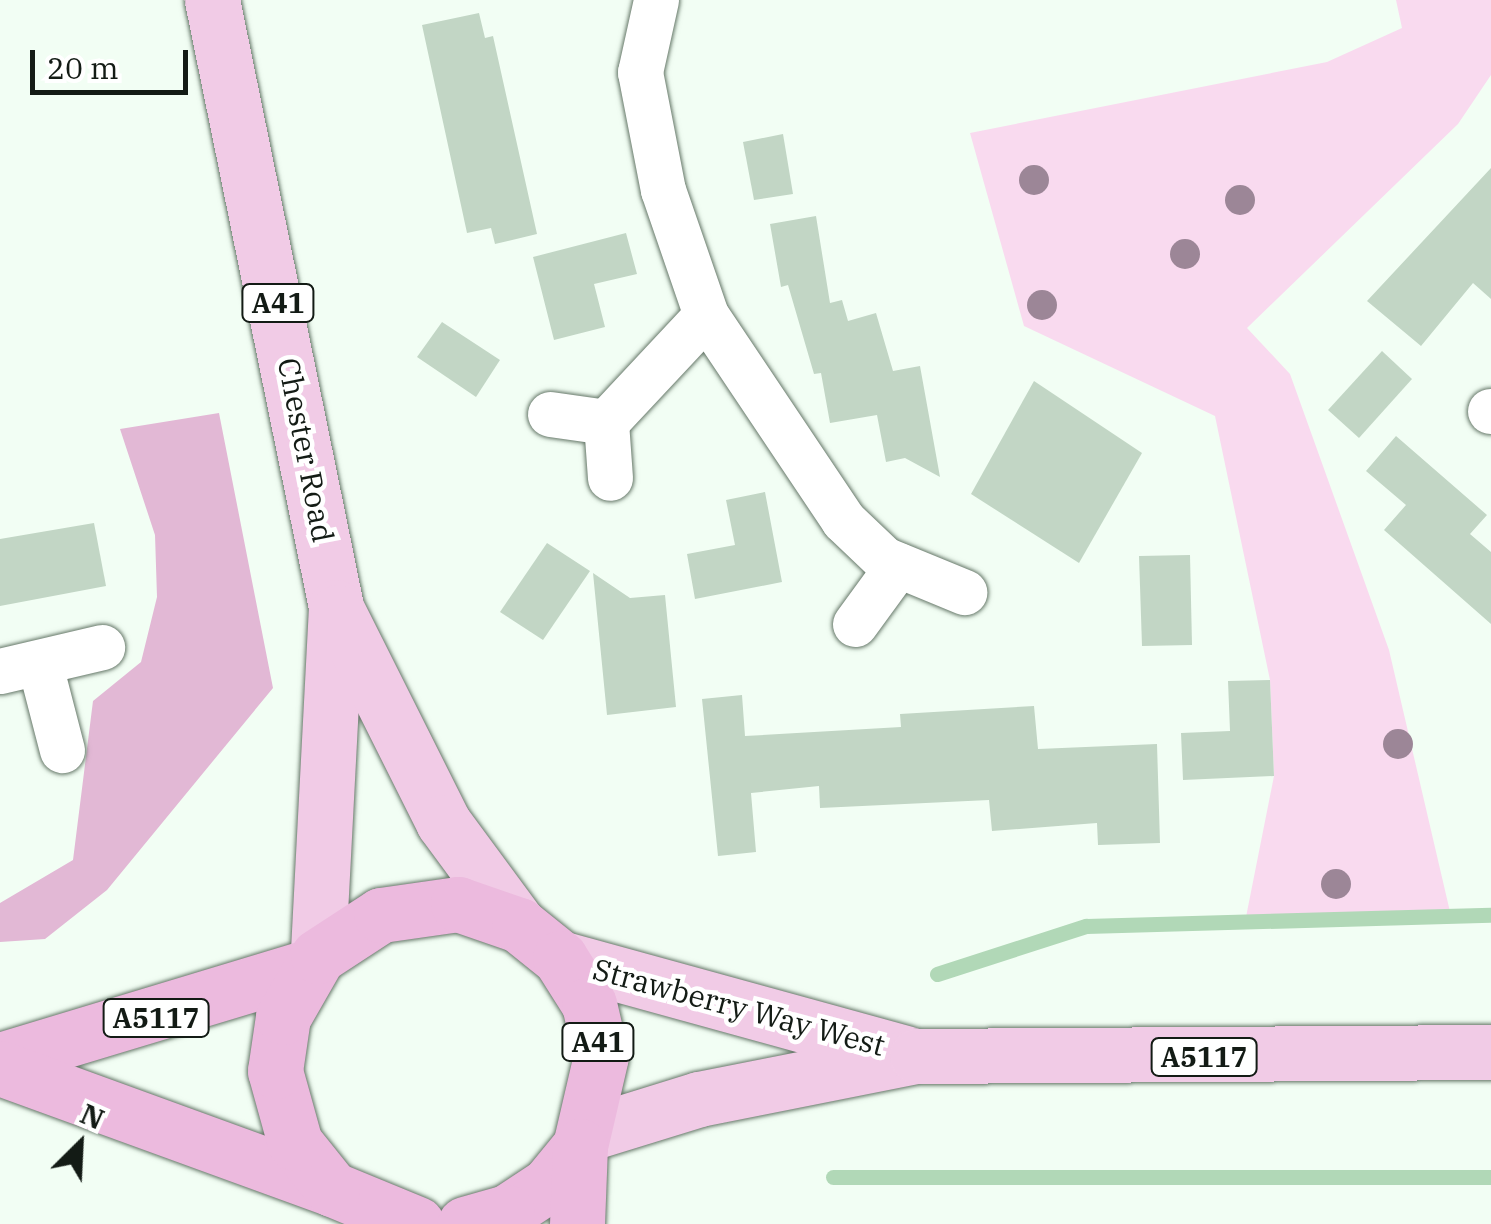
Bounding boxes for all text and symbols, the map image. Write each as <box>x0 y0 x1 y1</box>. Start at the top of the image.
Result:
scale bar <box>35 30 192 92</box>
text: 20 m <box>47 48 119 87</box>
road number: A41 <box>240 280 316 326</box>
street label: Chester Road <box>270 355 342 545</box>
street label: Strawberry Way West <box>589 951 889 1063</box>
road number: A5117 <box>101 995 211 1041</box>
road number: A41 <box>560 1019 636 1065</box>
road number: A5117 <box>1149 1034 1259 1080</box>
north arrow <box>30 1094 130 1194</box>
text: N <box>75 1095 110 1138</box>

